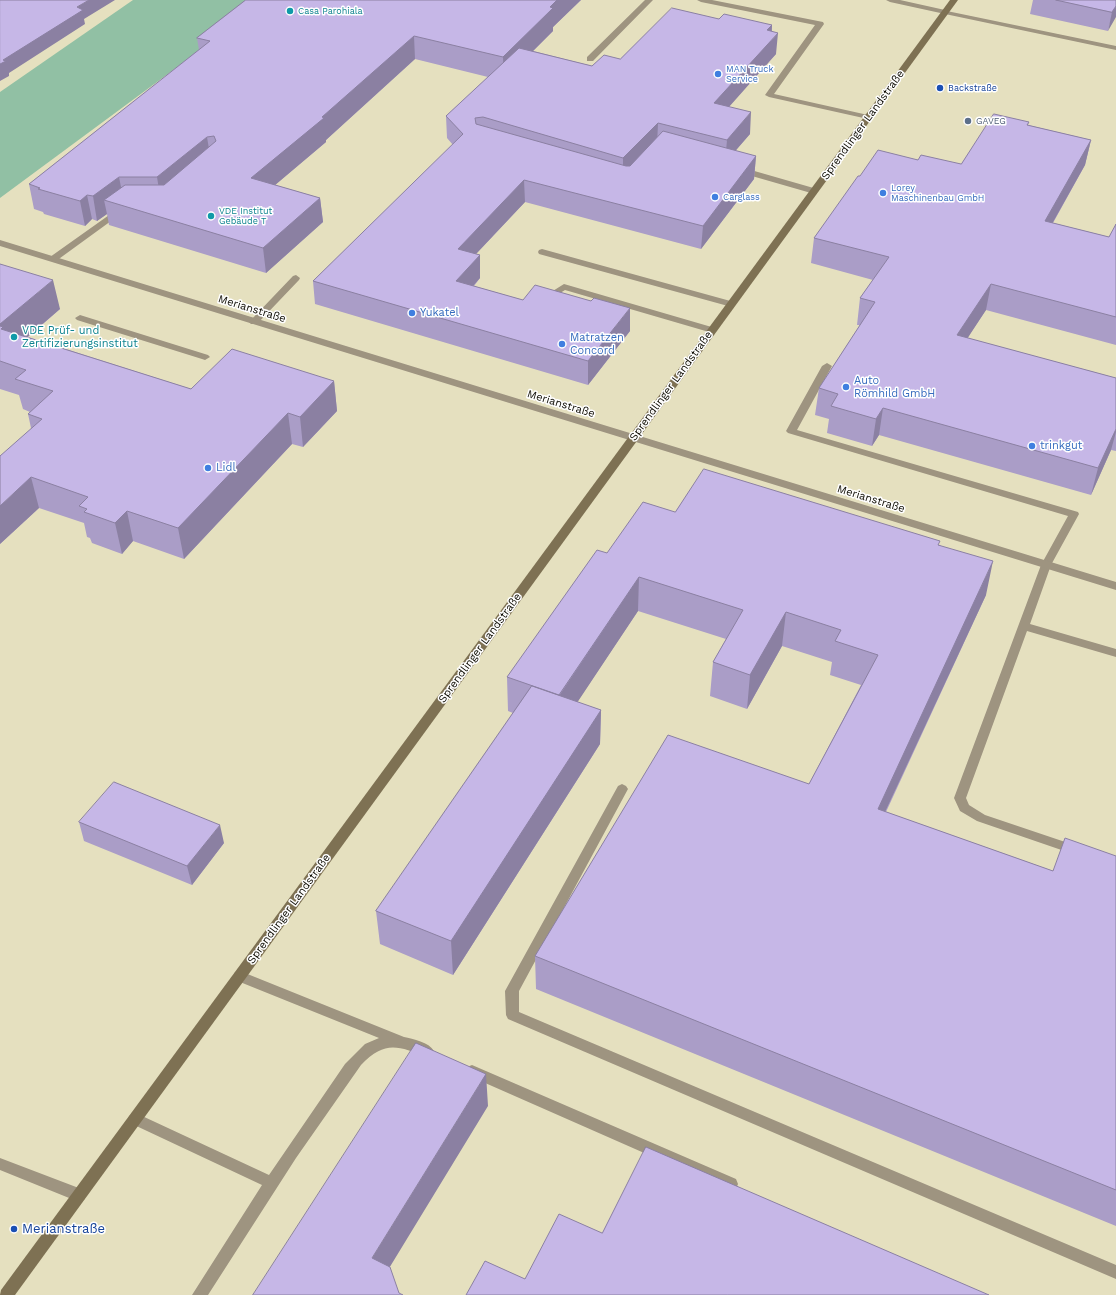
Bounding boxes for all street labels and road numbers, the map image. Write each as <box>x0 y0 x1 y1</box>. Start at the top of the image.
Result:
street label: Sprendlinger Landstraße <box>819 68 907 182</box>
street label: Merianstraße <box>217 292 287 326</box>
street label: Sprendlinger Landstraße <box>627 329 715 443</box>
street label: Merianstraße <box>526 387 596 421</box>
street label: Merianstraße <box>836 482 906 516</box>
street label: Sprendlinger Landstraße <box>436 591 524 705</box>
street label: Sprendlinger Landstraße <box>245 852 333 966</box>

